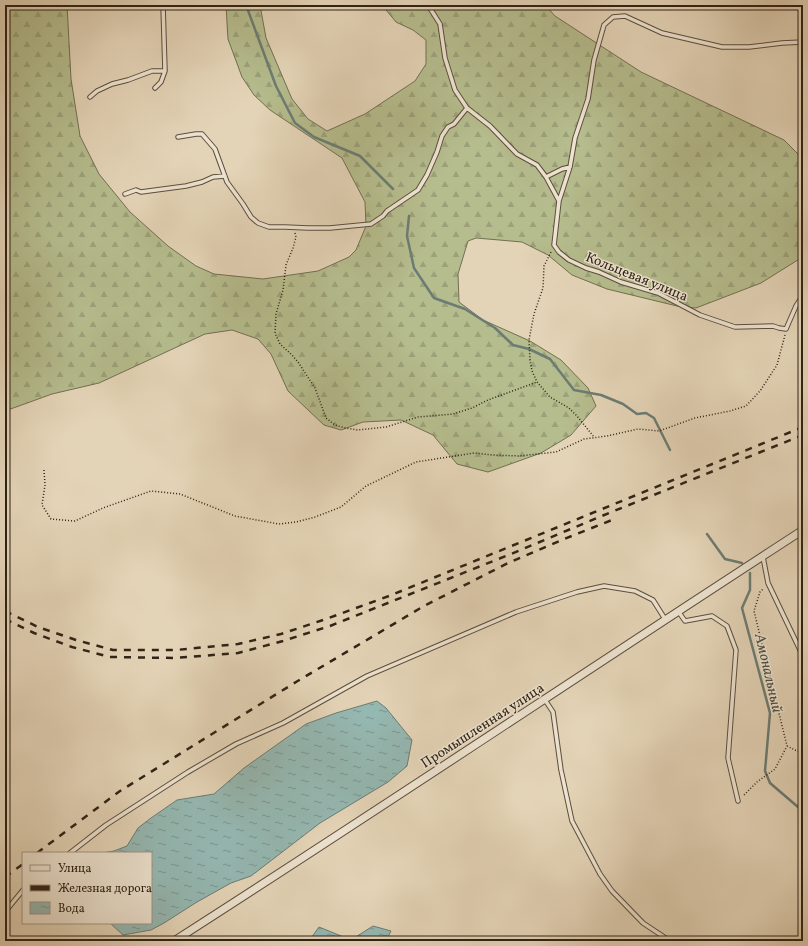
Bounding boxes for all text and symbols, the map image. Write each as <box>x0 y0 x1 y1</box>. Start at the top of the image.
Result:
street label: Кольцевая улица <box>582 248 690 307</box>
water label: Амональный <box>748 631 787 715</box>
street label: Промышленная улица <box>417 679 548 773</box>
legend <box>22 852 152 924</box>
text: Улица <box>58 861 91 877</box>
text: Железная дорога <box>58 881 152 897</box>
text: Вода <box>58 901 85 917</box>

